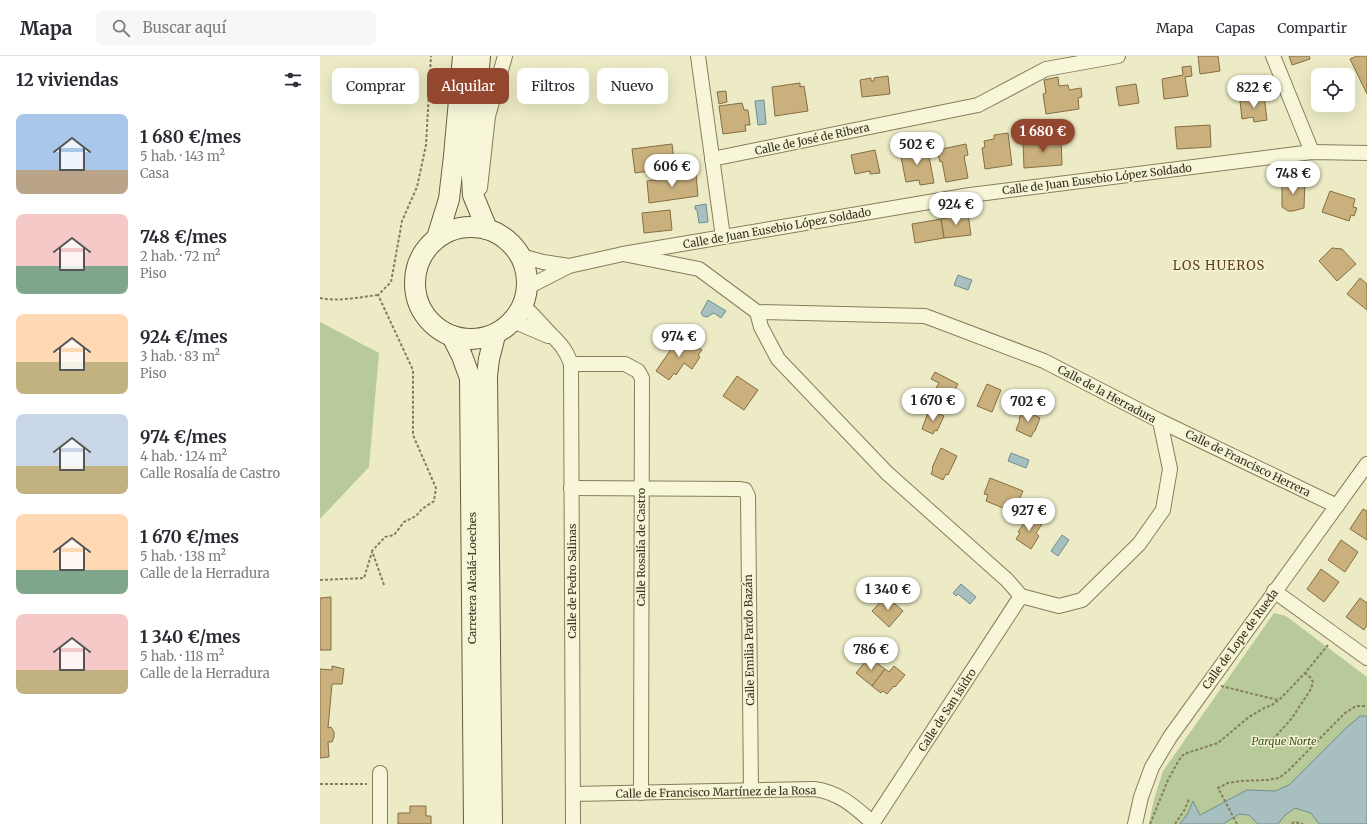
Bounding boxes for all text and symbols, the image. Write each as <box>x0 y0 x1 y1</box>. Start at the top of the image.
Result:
search box <box>96 10 376 46</box>
text: Mapa <box>20 16 72 40</box>
icon: search <box>110 17 132 39</box>
text: Buscar aquí <box>142 18 226 37</box>
text: Mapa <box>1156 19 1193 37</box>
text: Capas <box>1215 19 1255 37</box>
text: Compartir <box>1277 19 1347 37</box>
chip: Comprar <box>332 68 419 104</box>
chip: Alquilar <box>427 68 509 104</box>
chip: Filtros <box>517 68 589 104</box>
chip: Nuevo <box>597 68 668 104</box>
map controls <box>1311 68 1355 112</box>
button: locate <box>1311 68 1355 112</box>
text: 12 viviendas <box>16 69 119 91</box>
icon: filters <box>282 69 304 91</box>
pin: 822 € <box>1226 75 1282 109</box>
text: 822 € <box>1236 79 1272 96</box>
pin: 1 680 € <box>1006 119 1080 153</box>
street label: Calle de José de Ribera <box>753 120 871 158</box>
text: 1 680 € <box>1020 123 1066 140</box>
text: 1 680 €/mes <box>140 126 241 148</box>
icon: home <box>48 130 96 178</box>
pin: 502 € <box>889 132 945 166</box>
text: 502 € <box>899 136 935 153</box>
text: 5 hab. · 143 m² <box>140 148 225 165</box>
pin: 606 € <box>644 154 700 188</box>
text: 606 € <box>653 158 691 175</box>
street label: Calle de Juan Eusebio López Soldado <box>1001 160 1193 198</box>
pin: 748 € <box>1265 161 1321 195</box>
text: Casa <box>140 165 169 182</box>
text: 748 € <box>1275 165 1311 182</box>
pin: 924 € <box>928 192 984 226</box>
text: 924 € <box>938 196 974 213</box>
street label: Calle de Juan Eusebio López Soldado <box>682 204 873 251</box>
text: 748 €/mes <box>140 226 227 248</box>
icon: home <box>48 230 96 278</box>
text: 2 hab. · 72 m² <box>140 248 220 265</box>
district label: LOS HUEROS <box>1173 257 1265 274</box>
text: Piso <box>140 265 167 282</box>
pin: 974 € <box>651 324 707 358</box>
text: 924 €/mes <box>140 326 228 348</box>
text: 974 € <box>661 328 697 345</box>
icon: home <box>48 330 96 378</box>
text: 3 hab. · 83 m² <box>140 348 220 365</box>
street label: Calle de la Herradura <box>1055 362 1159 426</box>
text: Piso <box>140 365 167 382</box>
pin: 1 670 € <box>896 388 970 422</box>
pin: 702 € <box>1000 389 1056 423</box>
text: 1 670 € <box>911 392 955 409</box>
text: 702 € <box>1010 393 1046 410</box>
text: 974 €/mes <box>140 426 227 448</box>
street label: Calle de Francisco Herrera <box>1183 427 1313 499</box>
icon: home <box>48 430 96 478</box>
text: 4 hab. · 124 m² <box>140 448 227 465</box>
text: Calle Rosalía de Castro <box>140 465 280 482</box>
street label: Calle Rosalía de Castro <box>634 487 648 606</box>
pin: 927 € <box>1001 498 1057 532</box>
text: 927 € <box>1011 502 1047 519</box>
street label: Carretera Alcalá-Loeches <box>465 512 479 644</box>
street label: Calle de Pedro Salinas <box>565 524 579 638</box>
text: 1 670 €/mes <box>140 526 239 548</box>
icon: home <box>48 530 96 578</box>
text: 5 hab. · 138 m² <box>140 548 226 565</box>
text: Calle de la Herradura <box>140 565 270 582</box>
street label: Calle Emilia Pardo Bazán <box>741 573 757 706</box>
pin: 1 340 € <box>851 577 925 611</box>
text: 1 340 € <box>865 581 911 598</box>
street label: Calle de Lope de Rueda <box>1199 586 1281 692</box>
text: 1 340 €/mes <box>140 626 241 648</box>
icon: home <box>48 630 96 678</box>
pin: 786 € <box>843 637 899 671</box>
text: 786 € <box>853 641 889 658</box>
text: 5 hab. · 118 m² <box>140 648 224 665</box>
text: Calle de la Herradura <box>140 665 270 682</box>
street label: Calle de San isidro <box>915 665 979 754</box>
park label: Parque Norte <box>1251 734 1317 748</box>
street label: Calle de Francisco Martínez de la Rosa <box>616 783 817 801</box>

